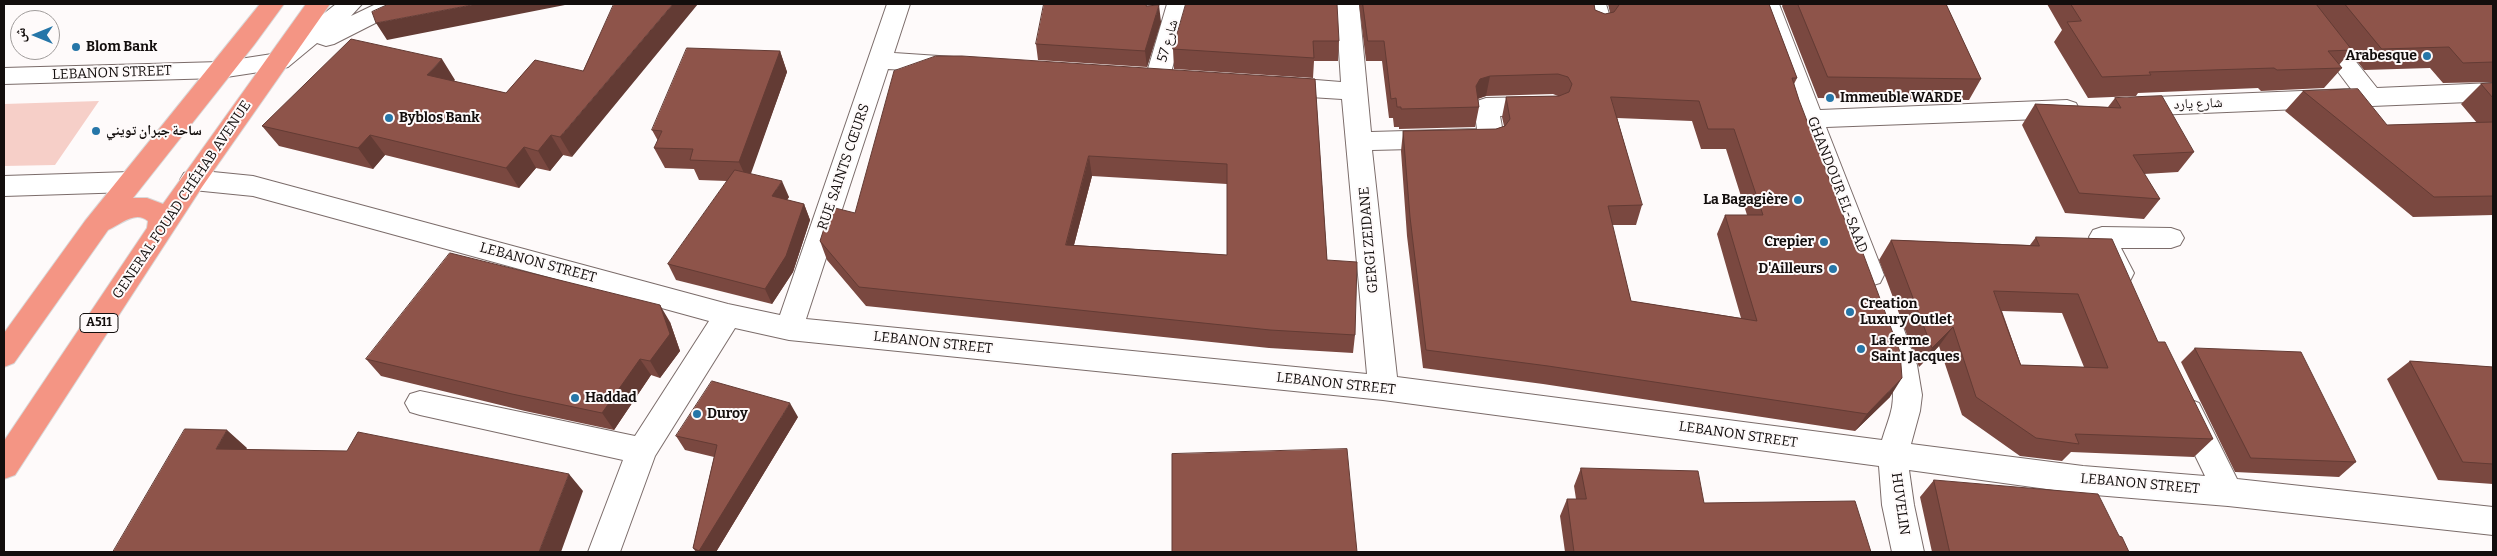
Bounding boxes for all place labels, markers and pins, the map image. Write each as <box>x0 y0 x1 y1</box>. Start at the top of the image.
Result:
place label: Blom Bank <box>86 39 157 55</box>
marker: Blom Bank <box>70 41 82 53</box>
place label: Arabesque <box>2345 48 2417 64</box>
marker: Arabesque <box>2421 50 2433 62</box>
place label: Immeuble WARDE <box>1840 90 1962 106</box>
marker: Immeuble WARDE <box>1824 92 1836 104</box>
place label: Byblos Bank <box>399 110 480 126</box>
marker: Byblos Bank <box>383 112 395 124</box>
place label: ساحة جبران تويني <box>106 123 202 139</box>
marker: ساحة جبران تويني <box>90 125 102 137</box>
place label: La Bagagière <box>1703 192 1788 208</box>
marker: La Bagagière <box>1792 194 1804 206</box>
place label: Crepier <box>1764 234 1814 250</box>
marker: Crepier <box>1818 236 1830 248</box>
place label: D'Ailleurs <box>1758 261 1823 277</box>
marker: D'Ailleurs <box>1827 263 1839 275</box>
place label: Creation Luxury Outlet <box>1860 296 1952 328</box>
marker: Creation Luxury Outlet <box>1844 306 1856 318</box>
place label: La ferme Saint Jacques <box>1871 333 1960 366</box>
marker: La ferme Saint Jacques <box>1855 343 1867 355</box>
place label: Haddad <box>585 390 637 406</box>
marker: Haddad <box>569 392 581 404</box>
place label: Duroy <box>707 406 748 422</box>
marker: Duroy <box>691 408 703 420</box>

